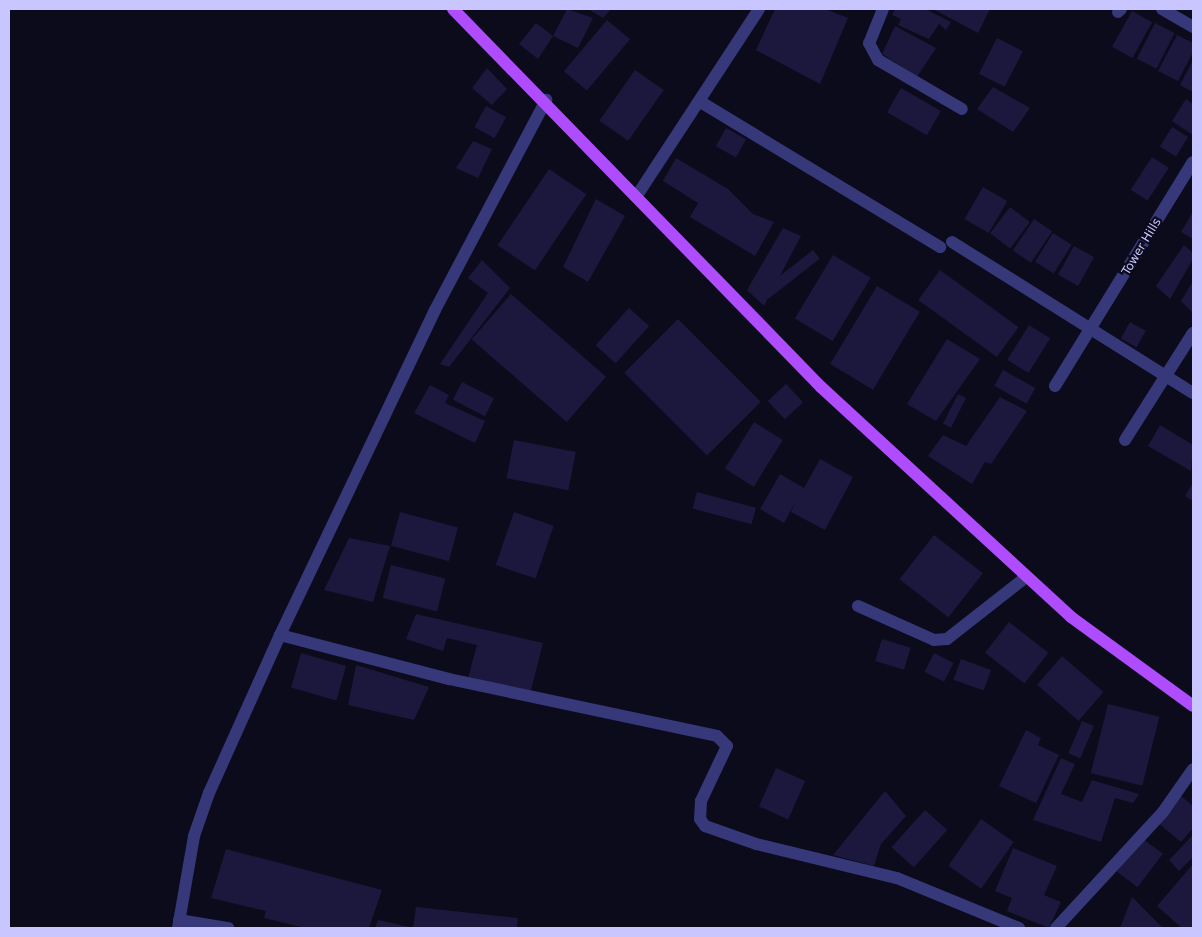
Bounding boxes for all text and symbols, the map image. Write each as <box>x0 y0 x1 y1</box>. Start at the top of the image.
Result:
street label: Tower Hills <box>1119 216 1165 278</box>

